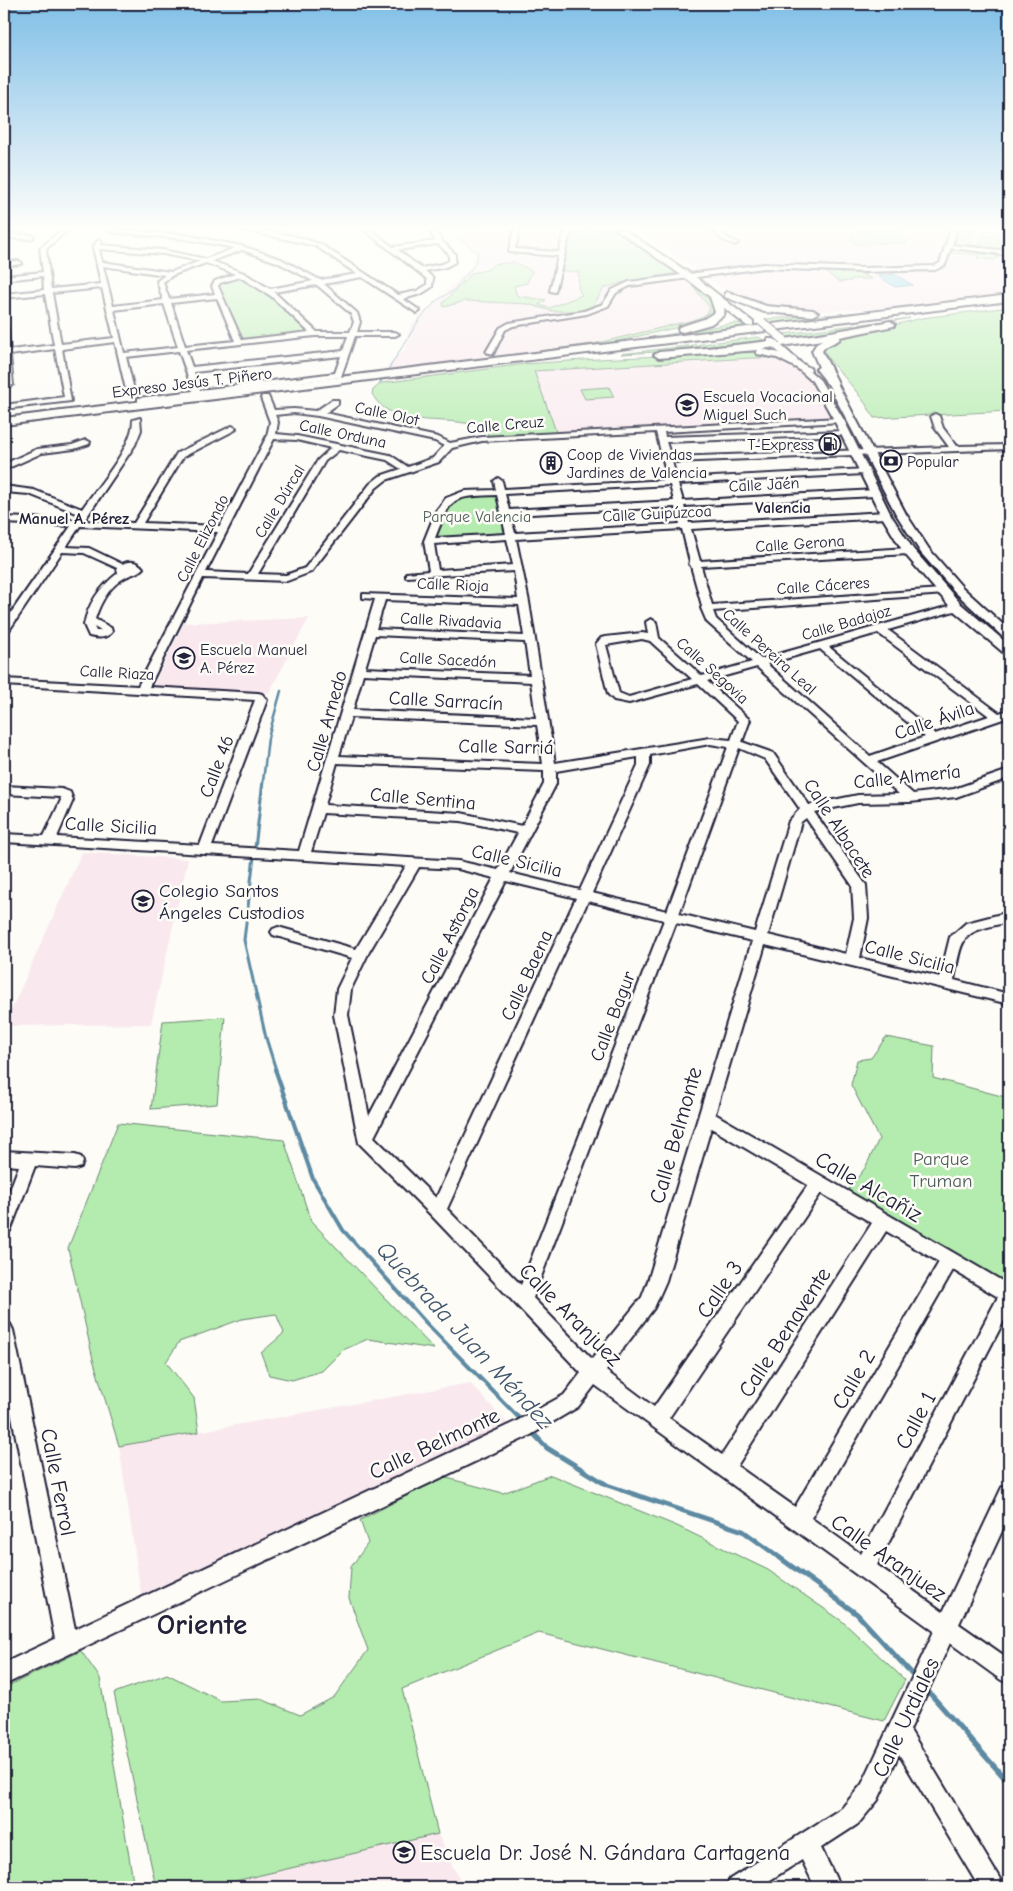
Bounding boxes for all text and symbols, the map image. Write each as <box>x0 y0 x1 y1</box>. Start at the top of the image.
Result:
street label: Expreso Jesús T. Piñero <box>111 364 273 402</box>
place label: Escuela Vocacional Miguel Such <box>703 388 833 424</box>
school or university icon: Escuela Vocacional Miguel Such <box>675 393 699 417</box>
street label: Calle Olot <box>353 398 421 430</box>
street label: Calle Creuz <box>466 413 545 437</box>
street label: Calle Orduna <box>298 416 388 452</box>
fuel station icon: T-Express <box>818 432 842 456</box>
place label: T-Express <box>747 436 814 454</box>
place label: Coop de Viviendas Jardines de Valencia <box>567 446 707 482</box>
bank icon: Popular <box>879 449 903 473</box>
building icon: Coop de Viviendas Jardines de Valencia <box>539 451 563 475</box>
place label: Popular <box>907 453 959 471</box>
street label: Calle Dúrcal <box>251 462 309 541</box>
street label: Calle Jaén <box>728 474 800 496</box>
street label: Calle Elizondo <box>173 492 233 585</box>
district label: Valencia <box>755 499 811 517</box>
street label: Calle Guipúzcoa <box>602 502 712 526</box>
park label: Parque Valencia <box>423 508 531 526</box>
district label: Manuel A. Pérez <box>19 510 129 528</box>
street label: Calle Gerona <box>755 532 845 556</box>
street label: Calle Cáceres <box>776 574 870 598</box>
street label: Calle Rioja <box>417 575 489 595</box>
street label: Calle Badajoz <box>800 602 893 644</box>
street label: Calle Pereira Leal <box>719 605 820 698</box>
street label: Calle Rivadavia <box>400 609 502 633</box>
street label: Calle Segovia <box>673 634 752 708</box>
place label: Escuela Manuel A. Pérez <box>200 641 307 677</box>
school or university icon: Escuela Manuel A. Pérez <box>172 646 196 670</box>
street label: Calle Sacedón <box>399 648 497 672</box>
street label: Calle Riaza <box>79 662 155 684</box>
street label: Calle Arnedo <box>302 668 352 774</box>
street label: Calle Sarracín <box>388 687 504 715</box>
street label: Calle Ávila <box>892 697 977 745</box>
street label: Calle 46 <box>195 732 239 801</box>
street label: Calle Sarriá <box>458 735 554 759</box>
street label: Calle Almería <box>852 760 962 794</box>
street label: Calle Albacete <box>799 775 879 882</box>
street label: Calle Sentina <box>369 783 477 815</box>
street label: Calle Sicilia <box>64 813 158 839</box>
street label: Calle Sicilia <box>469 840 564 882</box>
place label: Colegio Santos Ángeles Custodios <box>159 880 305 924</box>
street label: Calle Astorga <box>416 883 484 988</box>
school or university icon: Colegio Santos Ángeles Custodios <box>131 889 155 913</box>
street label: Calle Baena <box>496 927 557 1024</box>
street label: Calle Sicilia <box>862 935 957 979</box>
street label: Calle Bagur <box>586 968 640 1064</box>
street label: Calle Belmonte <box>644 1064 708 1207</box>
street label: Calle Alcañiz <box>810 1146 927 1228</box>
park label: Parque Truman <box>909 1148 973 1192</box>
water label: Quebrada Juan Méndez <box>371 1235 560 1435</box>
street label: Calle 3 <box>691 1256 749 1323</box>
street label: Calle Aranjuez <box>514 1258 627 1372</box>
street label: Calle Benavente <box>733 1263 836 1402</box>
street label: Calle 2 <box>827 1345 881 1414</box>
street label: Calle 1 <box>890 1387 942 1454</box>
street label: Calle Belmonte <box>365 1402 504 1485</box>
street label: Calle Ferrol <box>35 1426 81 1538</box>
street label: Calle Aranjuez <box>826 1509 951 1607</box>
district label: Oriente <box>157 1608 247 1641</box>
street label: Calle Urdiales <box>867 1653 945 1781</box>
school or university icon: Escuela Dr. José N. Gándara Cartagena <box>392 1840 416 1864</box>
place label: Escuela Dr. José N. Gándara Cartagena <box>420 1840 790 1866</box>

